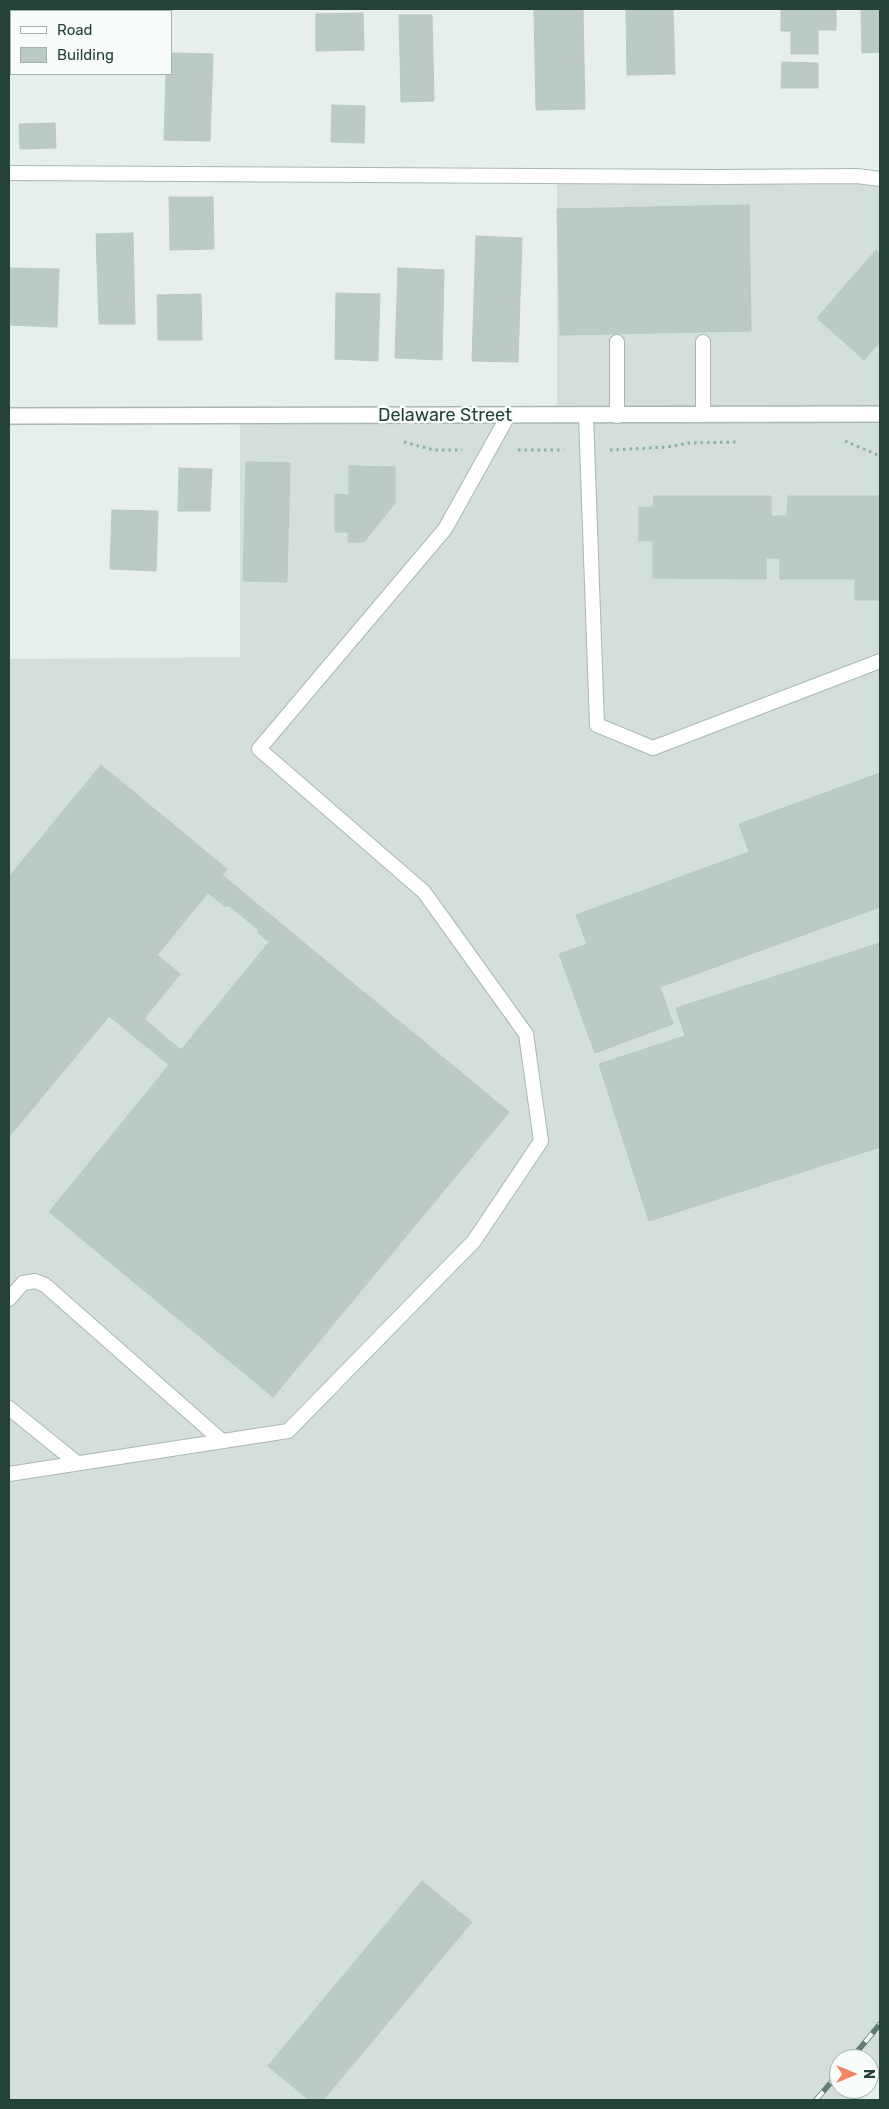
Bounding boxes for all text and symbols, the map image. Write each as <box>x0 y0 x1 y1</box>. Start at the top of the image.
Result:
legend <box>10 10 172 75</box>
text: Road <box>57 21 93 39</box>
text: Building <box>57 46 114 64</box>
street label: Delaware Street <box>378 405 512 427</box>
north arrow <box>829 2049 879 2099</box>
text: N <box>860 2069 877 2079</box>

